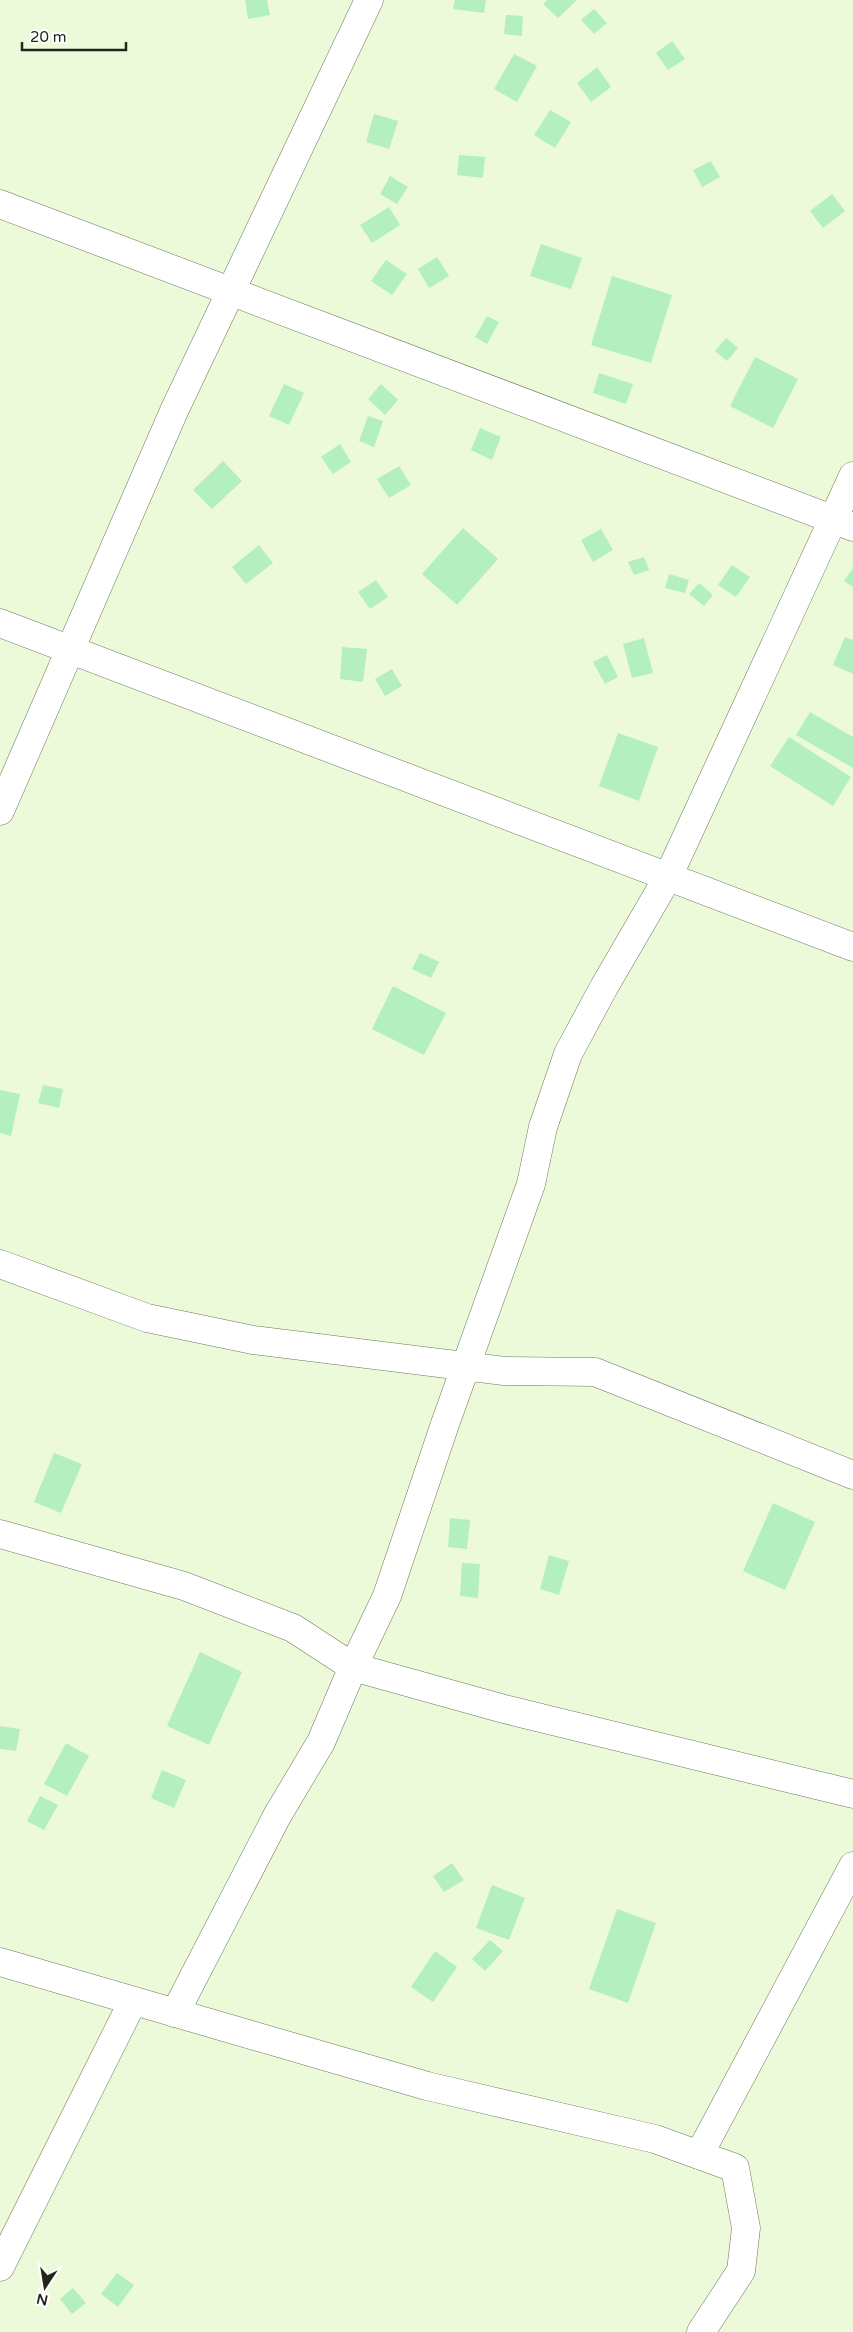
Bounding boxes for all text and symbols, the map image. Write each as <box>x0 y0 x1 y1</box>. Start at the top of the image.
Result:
scale bar <box>22 20 126 52</box>
text: 20 m <box>30 28 67 46</box>
north arrow <box>20 2262 70 2312</box>
text: N <box>35 2290 50 2309</box>

